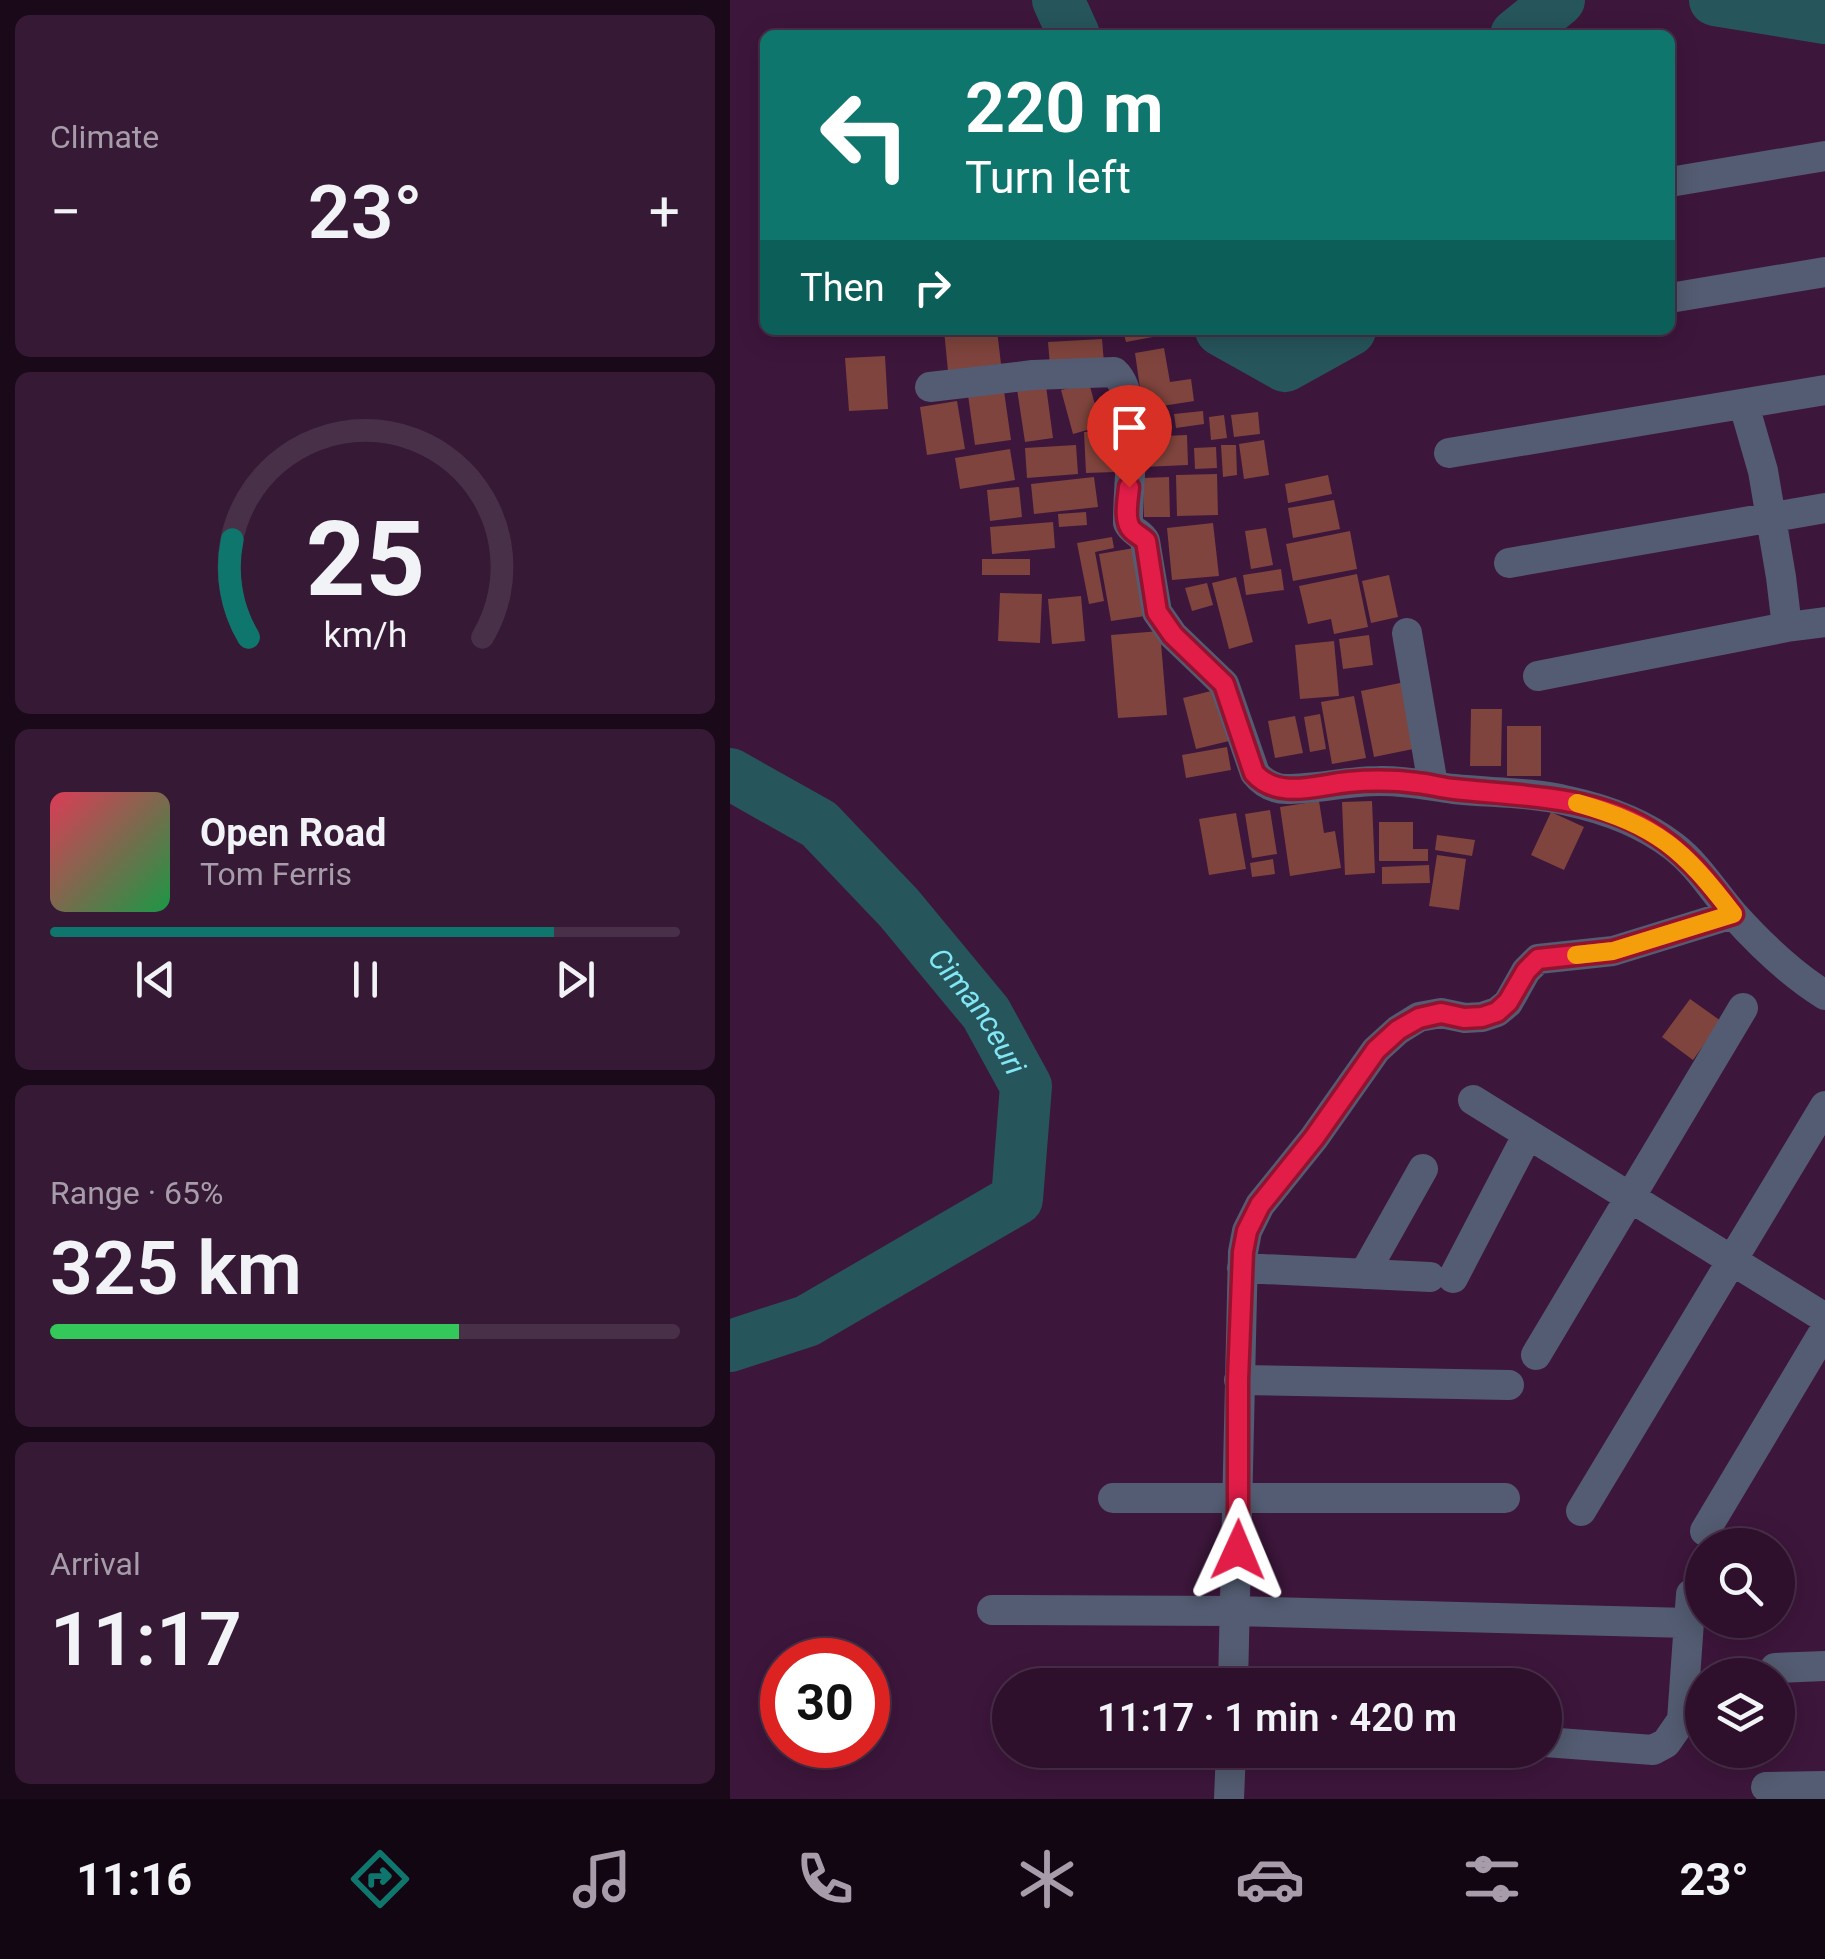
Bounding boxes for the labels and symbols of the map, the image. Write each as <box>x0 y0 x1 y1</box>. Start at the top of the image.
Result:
pin <box>1087 385 1172 488</box>
water label: Cimanceuri <box>921 940 1034 1081</box>
position arrow <box>1186 1498 1290 1602</box>
speed limit sign: 30 <box>760 1638 890 1768</box>

